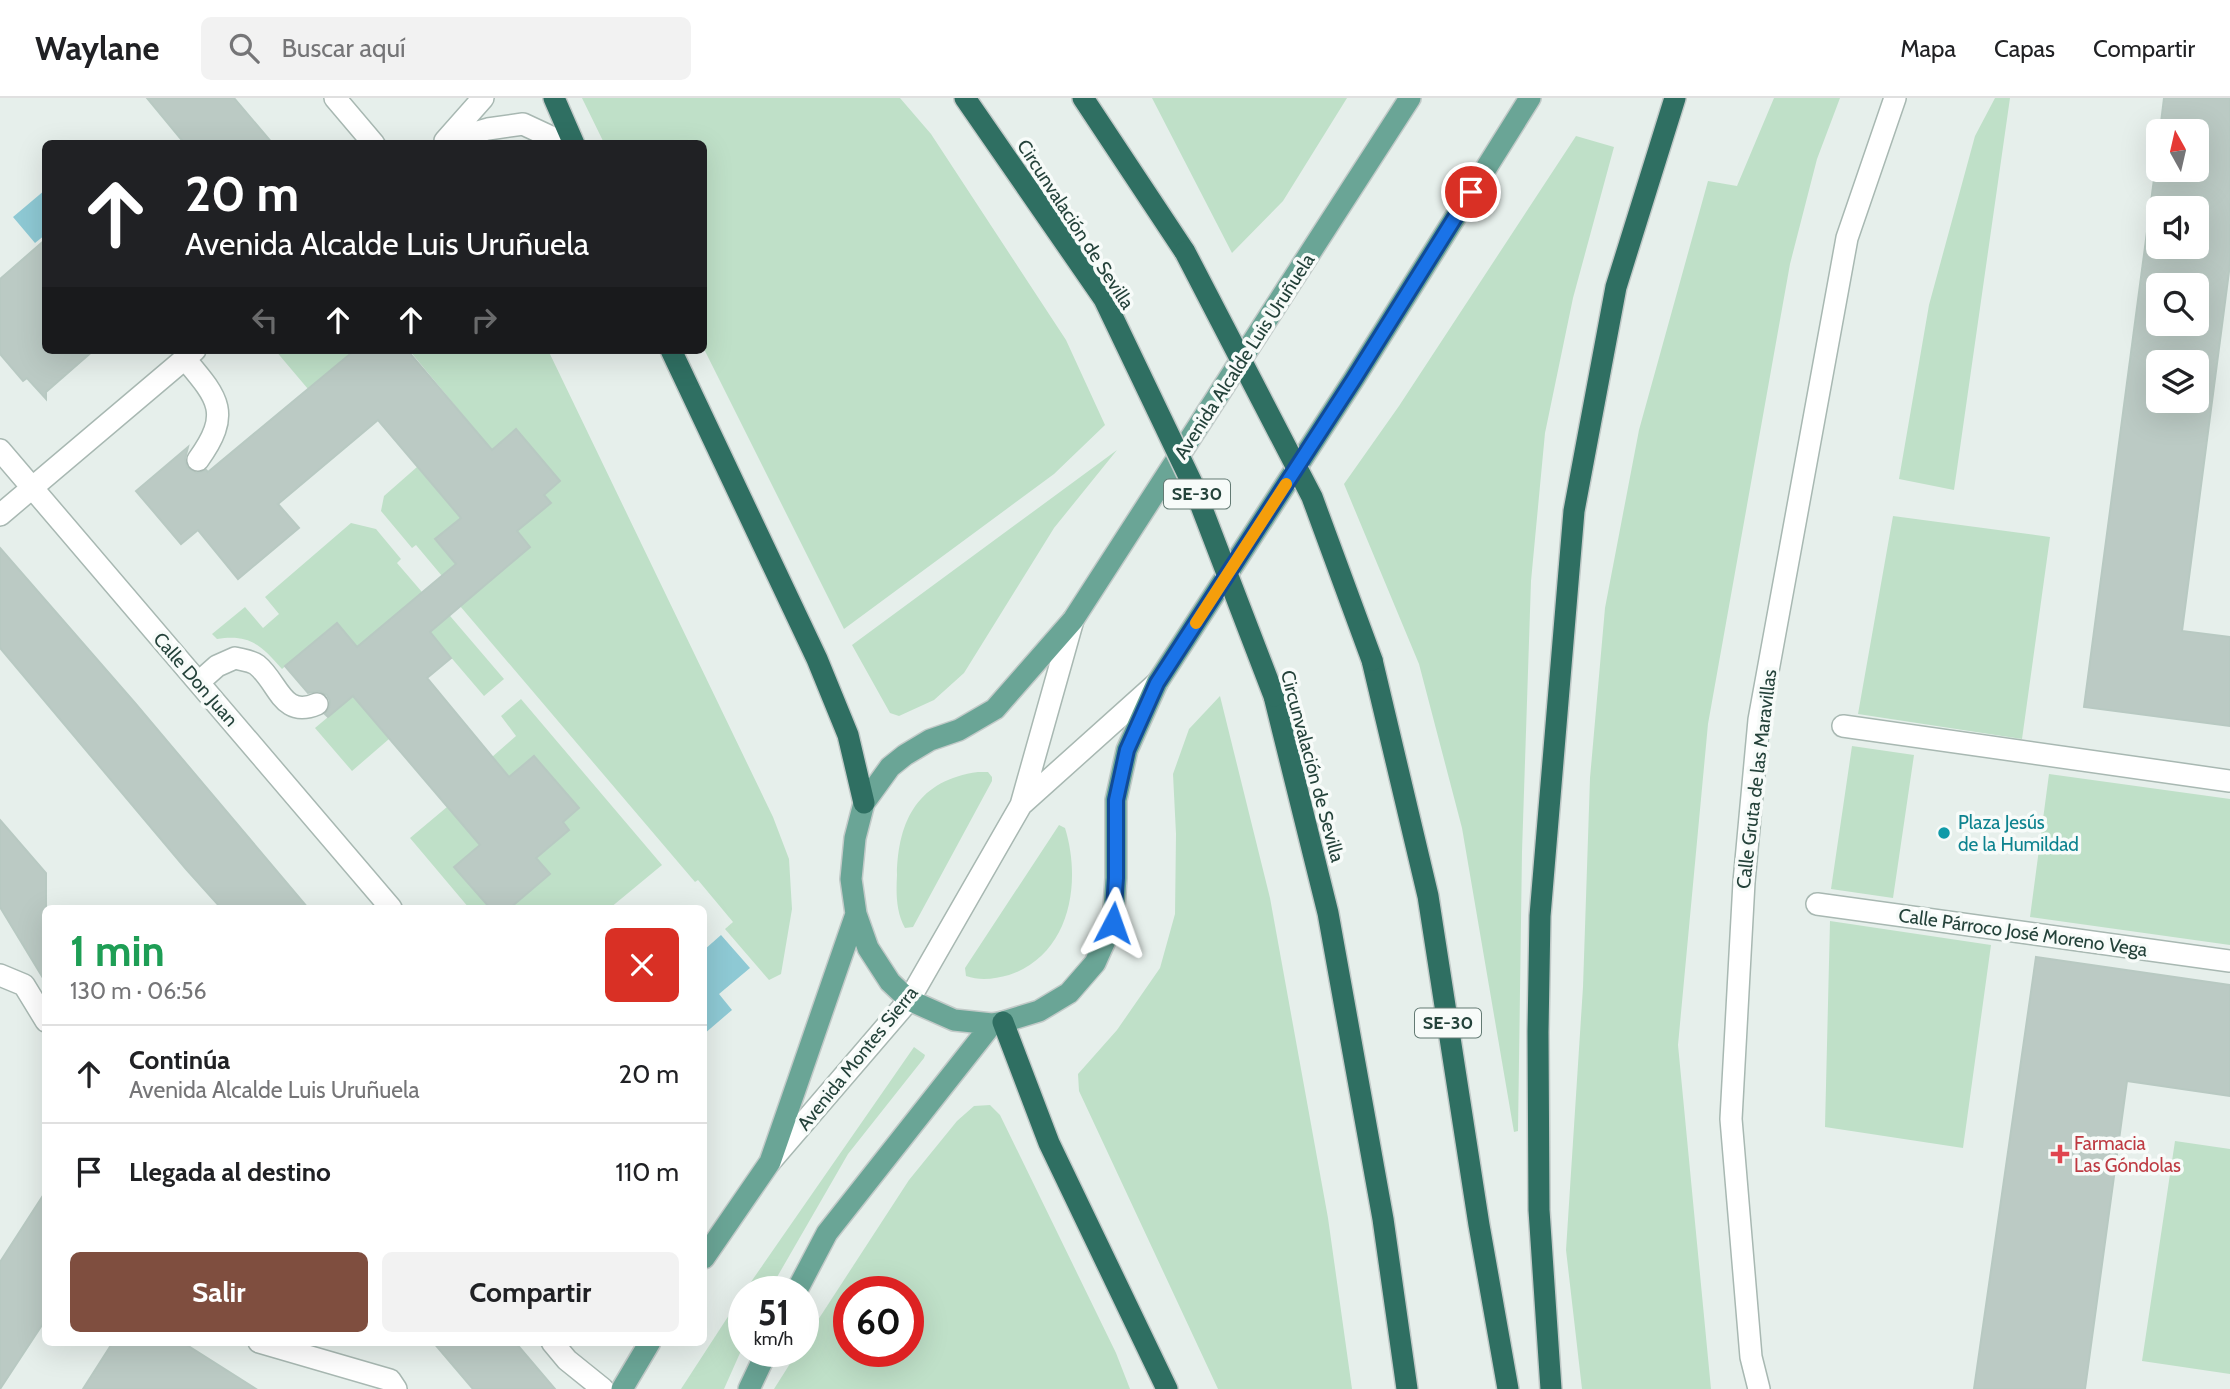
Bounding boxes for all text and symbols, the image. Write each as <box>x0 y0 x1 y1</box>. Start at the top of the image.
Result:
search box <box>201 17 691 80</box>
text: Waylane <box>35 28 159 68</box>
icon: search <box>225 29 263 67</box>
text: Buscar aquí <box>281 32 406 64</box>
text: Mapa <box>1900 34 1956 63</box>
text: Capas <box>1994 34 2055 63</box>
text: Compartir <box>2093 34 2195 63</box>
north arrow <box>2146 119 2208 182</box>
map controls <box>2146 119 2209 413</box>
street label: Circunvalación de Sevilla <box>1012 135 1139 313</box>
pin <box>1441 162 1501 222</box>
text: 20 m <box>185 164 299 223</box>
icon: ahead <box>70 168 161 259</box>
icon: arrive <box>1452 173 1490 211</box>
button: sound <box>2146 196 2209 259</box>
text: Avenida Alcalde Luis Uruñuela <box>185 224 589 263</box>
street label: Avenida Alcalde Luis Uruñuela <box>1169 249 1319 463</box>
button: search <box>2146 273 2209 336</box>
icon: left <box>246 301 284 339</box>
icon: ahead <box>319 301 357 339</box>
icon: ahead <box>392 301 430 339</box>
icon: right <box>465 301 503 339</box>
button: layers <box>2146 350 2209 413</box>
road number: SE-30 <box>1164 480 1230 508</box>
street label: Calle Don Juan <box>149 628 243 731</box>
street label: Circunvalación de Sevilla <box>1276 668 1349 865</box>
street label: Calle Gruta de las Maravillas <box>1732 668 1781 890</box>
place label: Plaza Jesús de la Humildad <box>1958 811 2079 856</box>
marker: Plaza Jesús de la Humildad <box>1936 825 1952 841</box>
position arrow <box>1076 886 1150 960</box>
street label: Calle Párroco José Moreno Vega <box>1897 904 2149 961</box>
text: 1 min <box>70 925 165 977</box>
button: close <box>605 928 679 1002</box>
text: 130 m · 06:56 <box>70 977 207 1005</box>
street label: Avenida Montes Sierra <box>792 982 923 1135</box>
road number: SE-30 <box>1415 1008 1481 1038</box>
text: Continúa <box>129 1044 230 1076</box>
icon: ahead <box>70 1055 108 1093</box>
text: 20 m <box>619 1058 679 1090</box>
text: Avenida Alcalde Luis Uruñuela <box>129 1076 420 1104</box>
place label: Farmacia Las Góndolas <box>2074 1132 2181 1177</box>
marker: Farmacia Las Góndolas <box>2052 1146 2068 1162</box>
icon: arrive <box>70 1153 108 1191</box>
text: Llegada al destino <box>129 1156 331 1188</box>
text: 110 m <box>615 1156 679 1188</box>
button: Salir <box>70 1252 368 1332</box>
button: Compartir <box>382 1252 679 1332</box>
speed limit sign: 60 <box>833 1276 924 1367</box>
text: 51 <box>758 1291 789 1334</box>
text: km/h <box>754 1328 793 1350</box>

